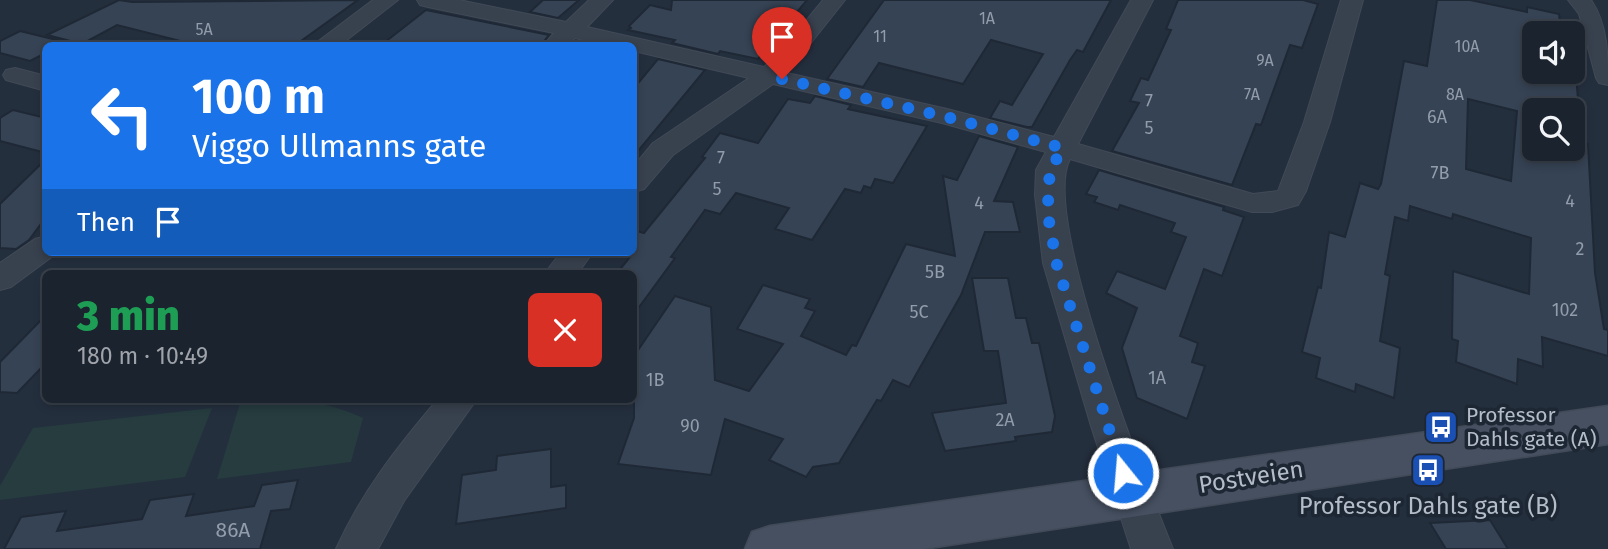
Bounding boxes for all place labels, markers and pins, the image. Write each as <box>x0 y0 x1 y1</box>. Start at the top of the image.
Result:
pin <box>752 7 812 79</box>
place label: Professor Dahls gate (A) <box>1466 402 1596 452</box>
bus stop icon: Professor Dahls gate (A) <box>1422 408 1460 446</box>
bus stop icon: Professor Dahls gate (B) <box>1409 451 1447 489</box>
place label: Professor Dahls gate (B) <box>1299 492 1557 520</box>

